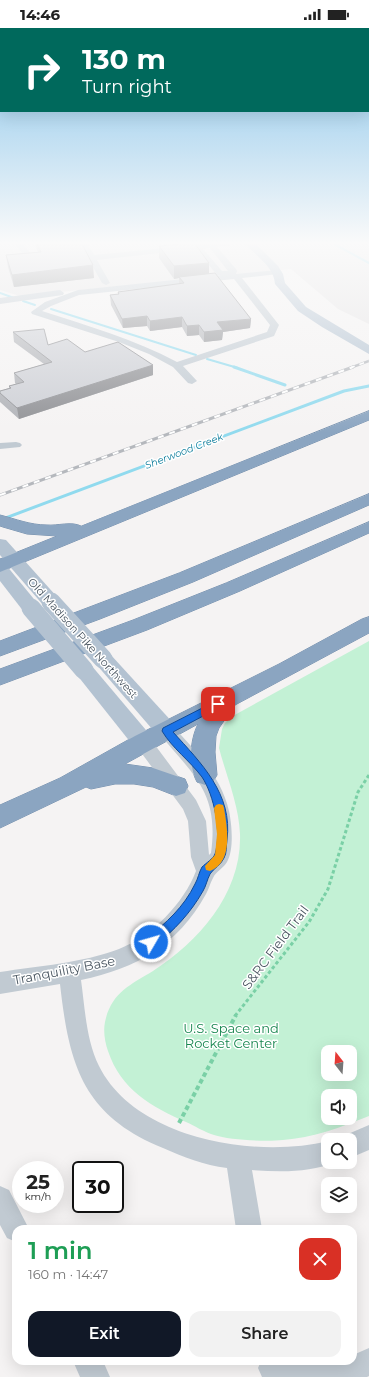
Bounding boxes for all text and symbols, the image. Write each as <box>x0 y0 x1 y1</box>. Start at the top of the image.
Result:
text: 14:46 <box>20 5 60 24</box>
text: 130 m <box>82 42 166 76</box>
icon: right <box>16 44 68 96</box>
text: Turn right <box>82 76 172 98</box>
water label: Sherwood Creek <box>143 430 226 472</box>
street label: Old Madison Pike Northwest <box>25 575 141 702</box>
pin <box>201 687 235 721</box>
icon: arrive <box>207 693 229 715</box>
street label: S&RC Field Trail <box>238 902 312 992</box>
position arrow <box>130 921 172 963</box>
street label: Tranquility Base <box>12 952 116 988</box>
park label: U.S. Space and Rocket Center <box>183 1020 279 1051</box>
north arrow <box>321 1045 357 1081</box>
map controls <box>321 1045 357 1213</box>
button: sound <box>321 1089 357 1125</box>
button: search <box>321 1133 357 1169</box>
speed limit sign: 30 <box>72 1161 124 1213</box>
text: 25 <box>26 1170 50 1194</box>
button: layers <box>321 1177 357 1213</box>
text: km/h <box>25 1190 51 1203</box>
text: 1 min <box>28 1236 92 1265</box>
button: close <box>299 1238 341 1280</box>
text: 160 m · 14:47 <box>28 1266 108 1282</box>
button: Exit <box>28 1311 181 1357</box>
button: Share <box>189 1311 341 1357</box>

